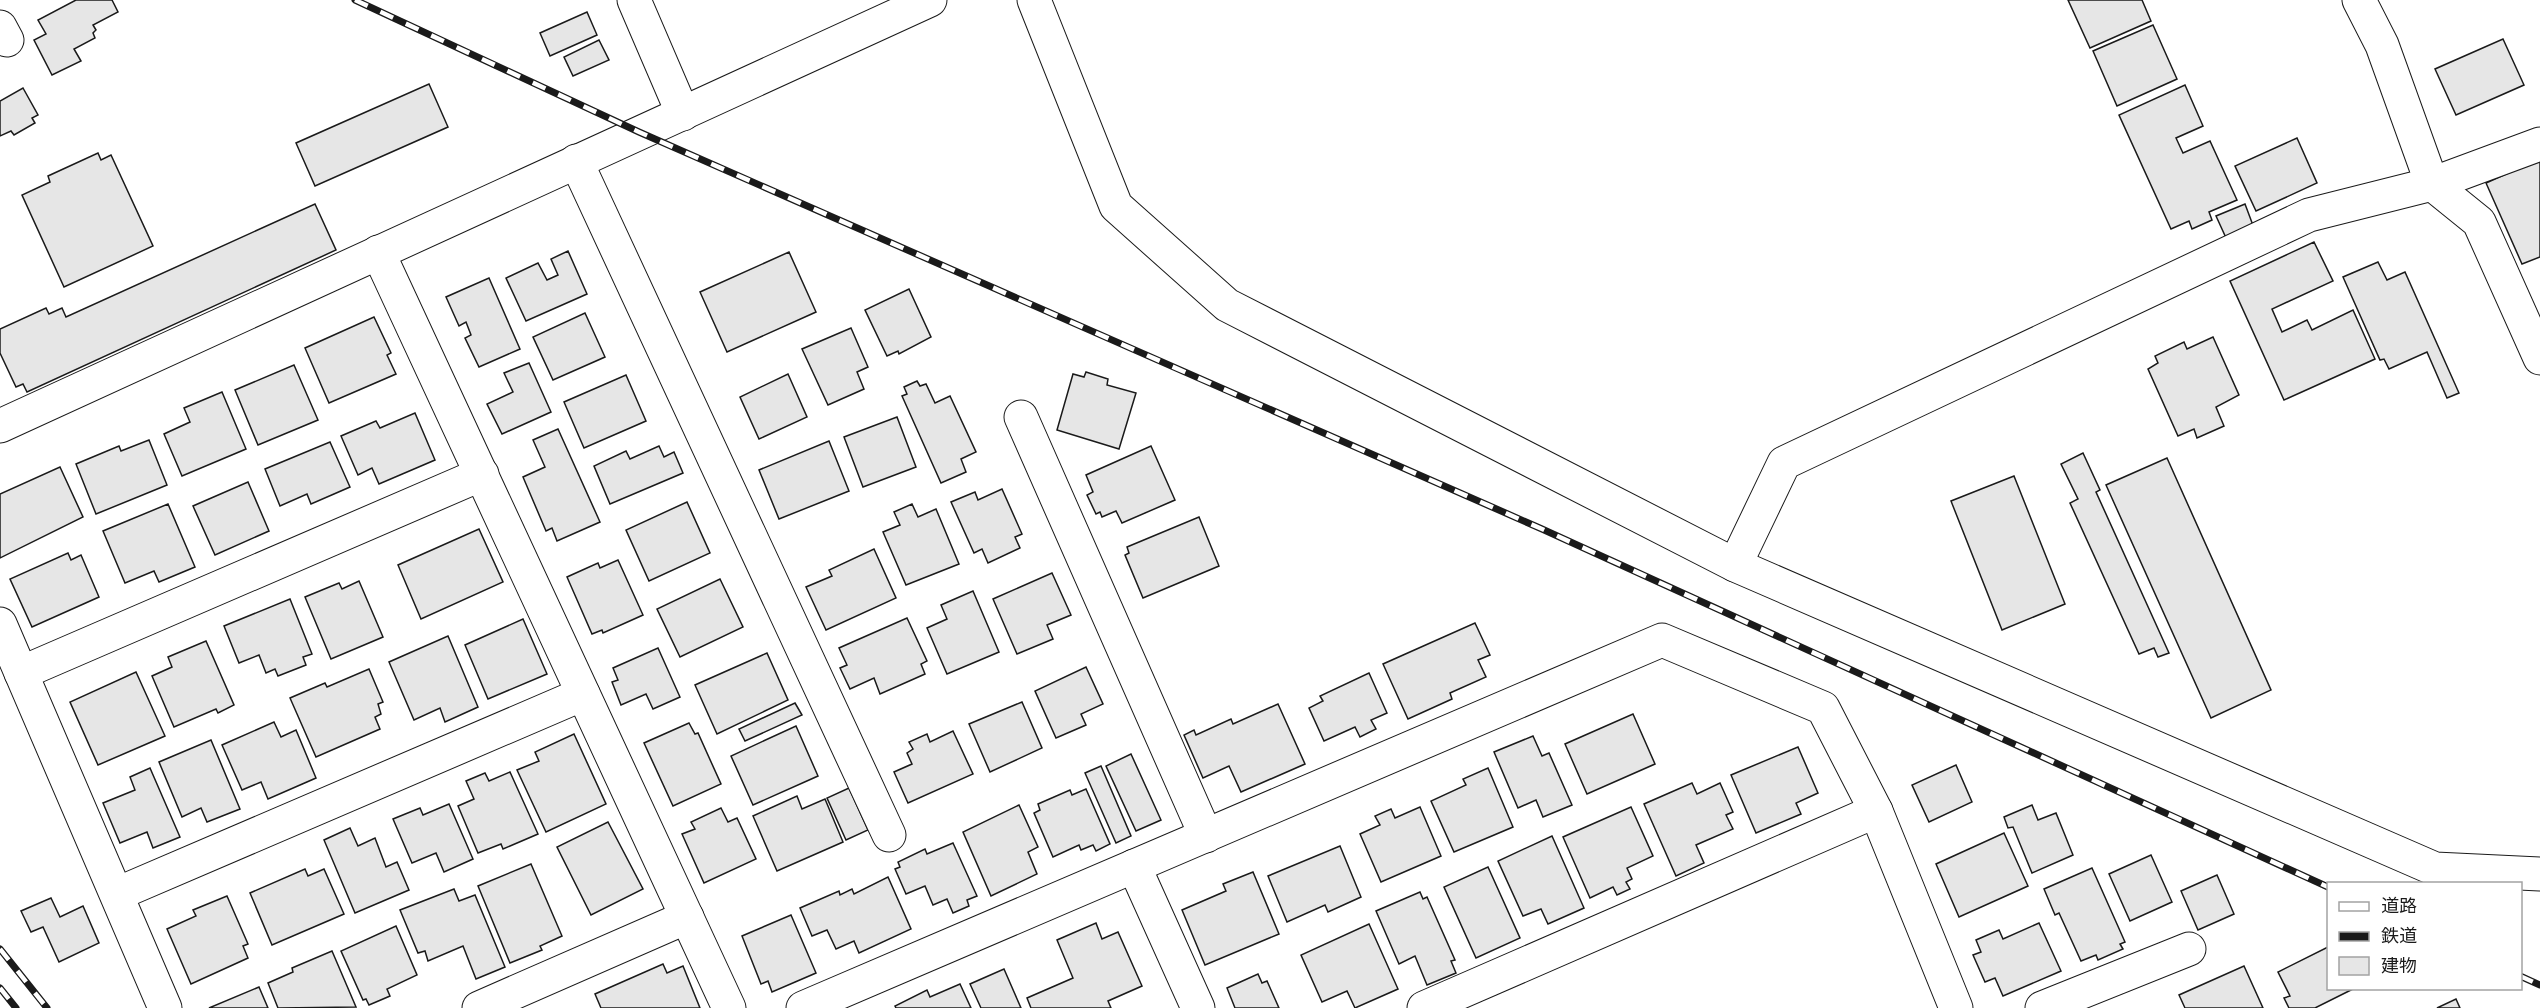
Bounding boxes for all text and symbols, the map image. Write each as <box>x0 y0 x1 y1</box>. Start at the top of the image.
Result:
legend <box>2327 882 2522 990</box>
text: 道路 <box>2381 896 2417 916</box>
text: 鉄道 <box>2381 926 2417 946</box>
text: 建物 <box>2381 956 2417 976</box>

